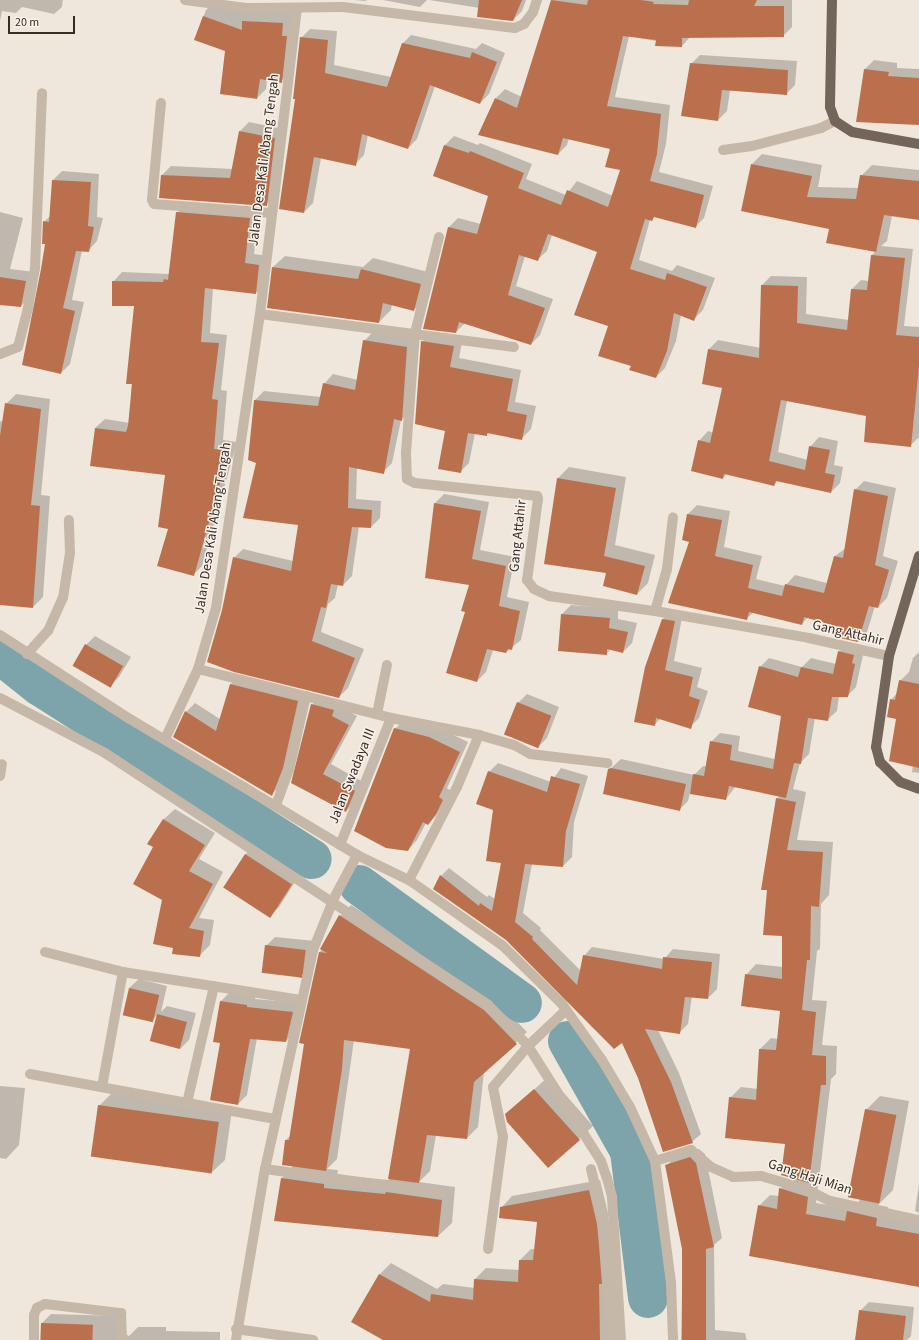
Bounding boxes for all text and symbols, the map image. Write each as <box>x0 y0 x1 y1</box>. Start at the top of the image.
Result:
scale bar <box>10 8 77 34</box>
text: 20 m <box>15 14 39 31</box>
street label: Jalan Desa Kali Abang Tengah <box>245 73 283 247</box>
street label: Jalan Desa Kali Abang Tengah <box>191 441 235 615</box>
street label: Gang Attahir <box>506 499 530 573</box>
street label: Gang Attahir <box>811 617 885 649</box>
street label: Jalan Swadaya III <box>325 726 379 826</box>
street label: Gang Haji Mian <box>766 1156 854 1198</box>

